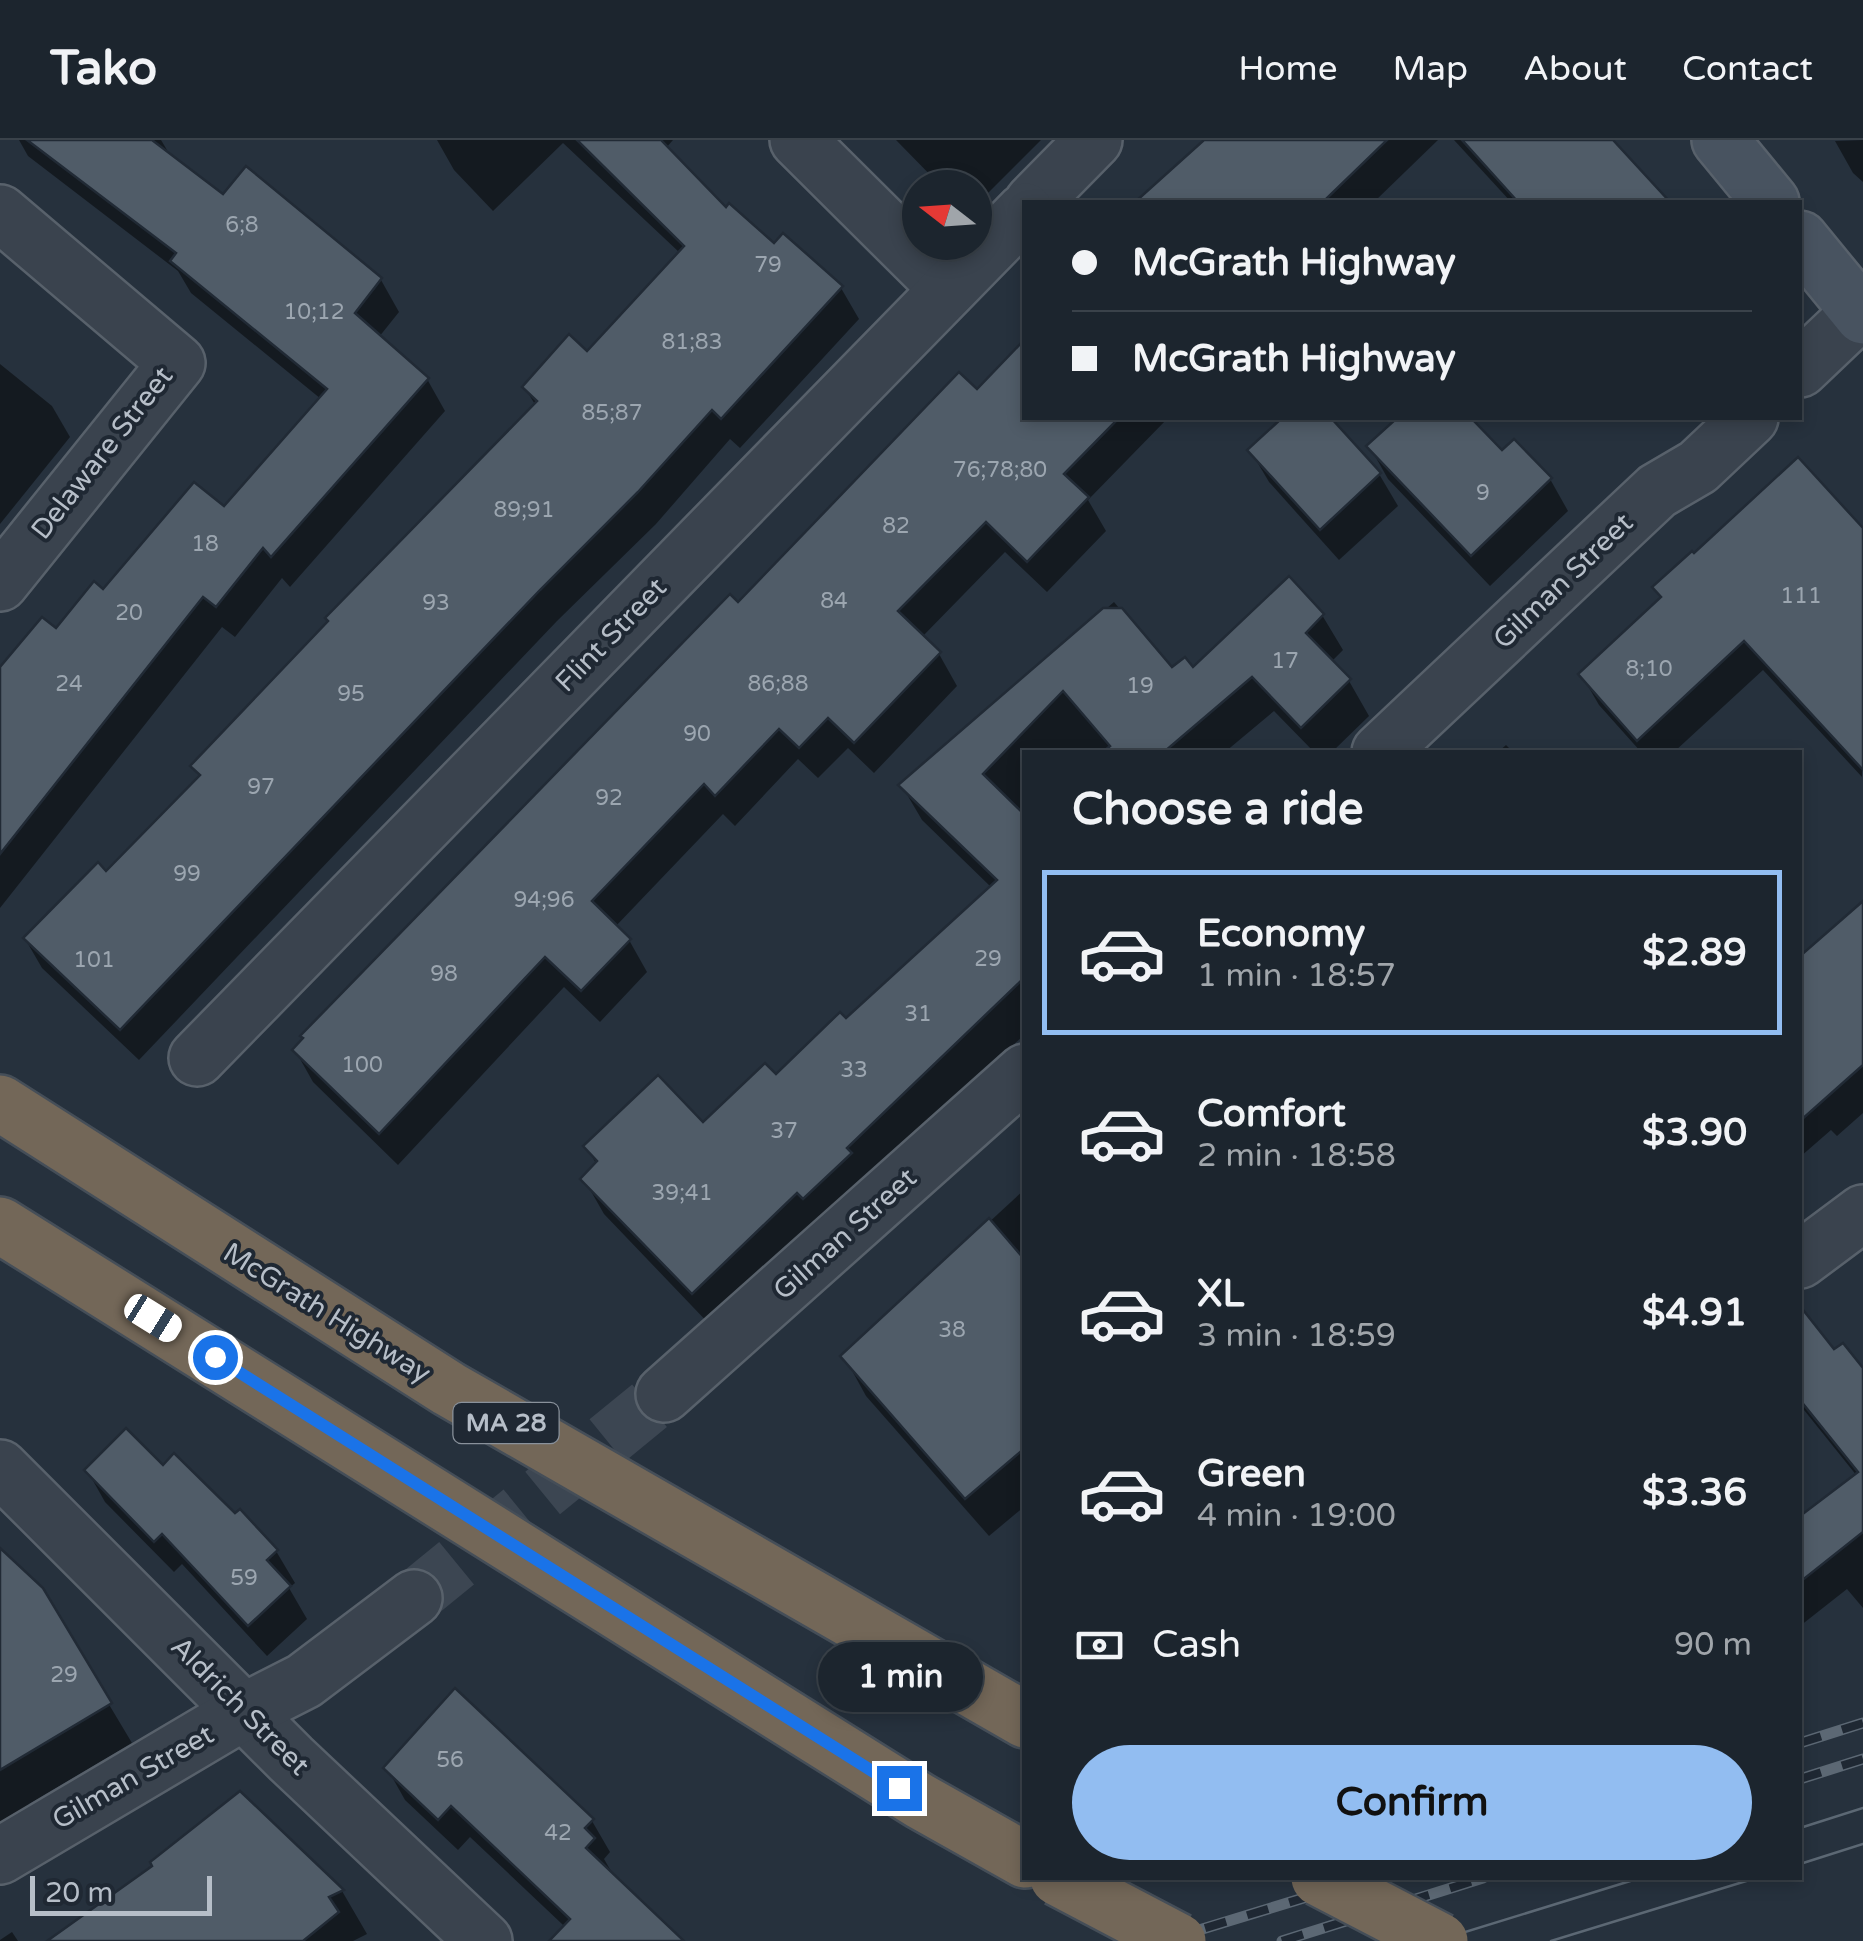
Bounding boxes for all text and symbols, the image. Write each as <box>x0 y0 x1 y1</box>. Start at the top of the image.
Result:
text: Tako <box>50 40 157 98</box>
text: Home <box>1238 48 1337 90</box>
text: Map <box>1392 48 1468 90</box>
text: About <box>1523 48 1627 90</box>
text: Contact <box>1682 48 1813 90</box>
north arrow <box>902 170 992 260</box>
map controls <box>902 170 992 260</box>
house number: 6;8 <box>225 212 259 238</box>
text: McGrath Highway <box>1132 240 1456 286</box>
house number: 79 <box>754 252 782 278</box>
house number: 10;12 <box>284 299 344 325</box>
house number: 81;83 <box>662 329 722 355</box>
text: McGrath Highway <box>1132 336 1456 382</box>
street label: Delaware Street <box>24 360 180 546</box>
house number: 85;87 <box>582 400 642 426</box>
house number: 76;78;80 <box>953 457 1047 483</box>
house number: 9 <box>1476 480 1490 506</box>
house number: 89;91 <box>494 497 554 523</box>
street label: Gilman Street <box>1486 506 1640 656</box>
house number: 82 <box>882 513 910 539</box>
house number: 18 <box>191 531 219 557</box>
street label: Flint Street <box>548 571 674 699</box>
house number: 111 <box>1780 583 1822 609</box>
house number: 84 <box>820 588 848 614</box>
house number: 93 <box>422 590 450 616</box>
house number: 20 <box>115 600 143 626</box>
house number: 17 <box>1271 648 1299 674</box>
house number: 8;10 <box>1625 656 1673 682</box>
house number: 24 <box>55 671 83 697</box>
house number: 86;88 <box>748 671 808 697</box>
house number: 19 <box>1126 673 1154 699</box>
house number: 95 <box>337 681 365 707</box>
house number: 90 <box>683 721 711 747</box>
house number: 97 <box>247 774 275 800</box>
text: Choose a ride <box>1072 783 1363 837</box>
house number: 92 <box>595 785 623 811</box>
house number: 99 <box>173 861 201 887</box>
house number: 94;96 <box>514 887 574 913</box>
icon: car <box>1077 908 1167 998</box>
text: Economy <box>1197 911 1365 957</box>
text: $2.89 <box>1642 930 1747 976</box>
house number: 29 <box>974 946 1002 972</box>
house number: 101 <box>73 947 115 973</box>
text: 1 min · 18:57 <box>1197 957 1396 995</box>
house number: 98 <box>430 961 458 987</box>
house number: 31 <box>904 1001 932 1027</box>
house number: 100 <box>341 1052 383 1078</box>
house number: 33 <box>840 1057 868 1083</box>
icon: car <box>1077 1088 1167 1178</box>
text: Comfort <box>1197 1091 1346 1137</box>
text: $3.90 <box>1642 1110 1747 1156</box>
house number: 37 <box>770 1118 798 1144</box>
text: 2 min · 18:58 <box>1197 1137 1396 1175</box>
street label: Gilman Street <box>766 1161 924 1307</box>
house number: 39;41 <box>652 1180 712 1206</box>
street label: McGrath Highway <box>217 1235 437 1391</box>
icon: car <box>1077 1268 1167 1358</box>
text: XL <box>1197 1271 1244 1317</box>
car <box>120 1289 186 1347</box>
text: $4.91 <box>1642 1290 1747 1336</box>
house number: 38 <box>938 1317 966 1343</box>
text: 3 min · 18:59 <box>1197 1317 1396 1355</box>
route start <box>193 1335 238 1380</box>
road number: MA 28 <box>454 1403 558 1443</box>
icon: car <box>1077 1448 1167 1538</box>
text: Green <box>1197 1451 1306 1497</box>
text: $3.36 <box>1642 1470 1747 1516</box>
text: 4 min · 19:00 <box>1197 1497 1396 1535</box>
house number: 59 <box>230 1565 258 1591</box>
icon: cash <box>1072 1618 1127 1673</box>
text: Cash <box>1152 1622 1241 1668</box>
text: 90 m <box>1674 1626 1752 1664</box>
street label: Aldrich Street <box>164 1630 317 1783</box>
callout: 1 min <box>816 1643 982 1713</box>
text: 1 min <box>858 1658 943 1696</box>
house number: 29 <box>50 1662 78 1688</box>
street label: Gilman Street <box>46 1717 220 1837</box>
button: Confirm <box>1072 1745 1752 1860</box>
house number: 56 <box>436 1747 464 1773</box>
route end <box>877 1766 922 1811</box>
house number: 42 <box>544 1820 572 1846</box>
scale bar <box>30 1871 212 1916</box>
text: 20 m <box>45 1876 113 1910</box>

